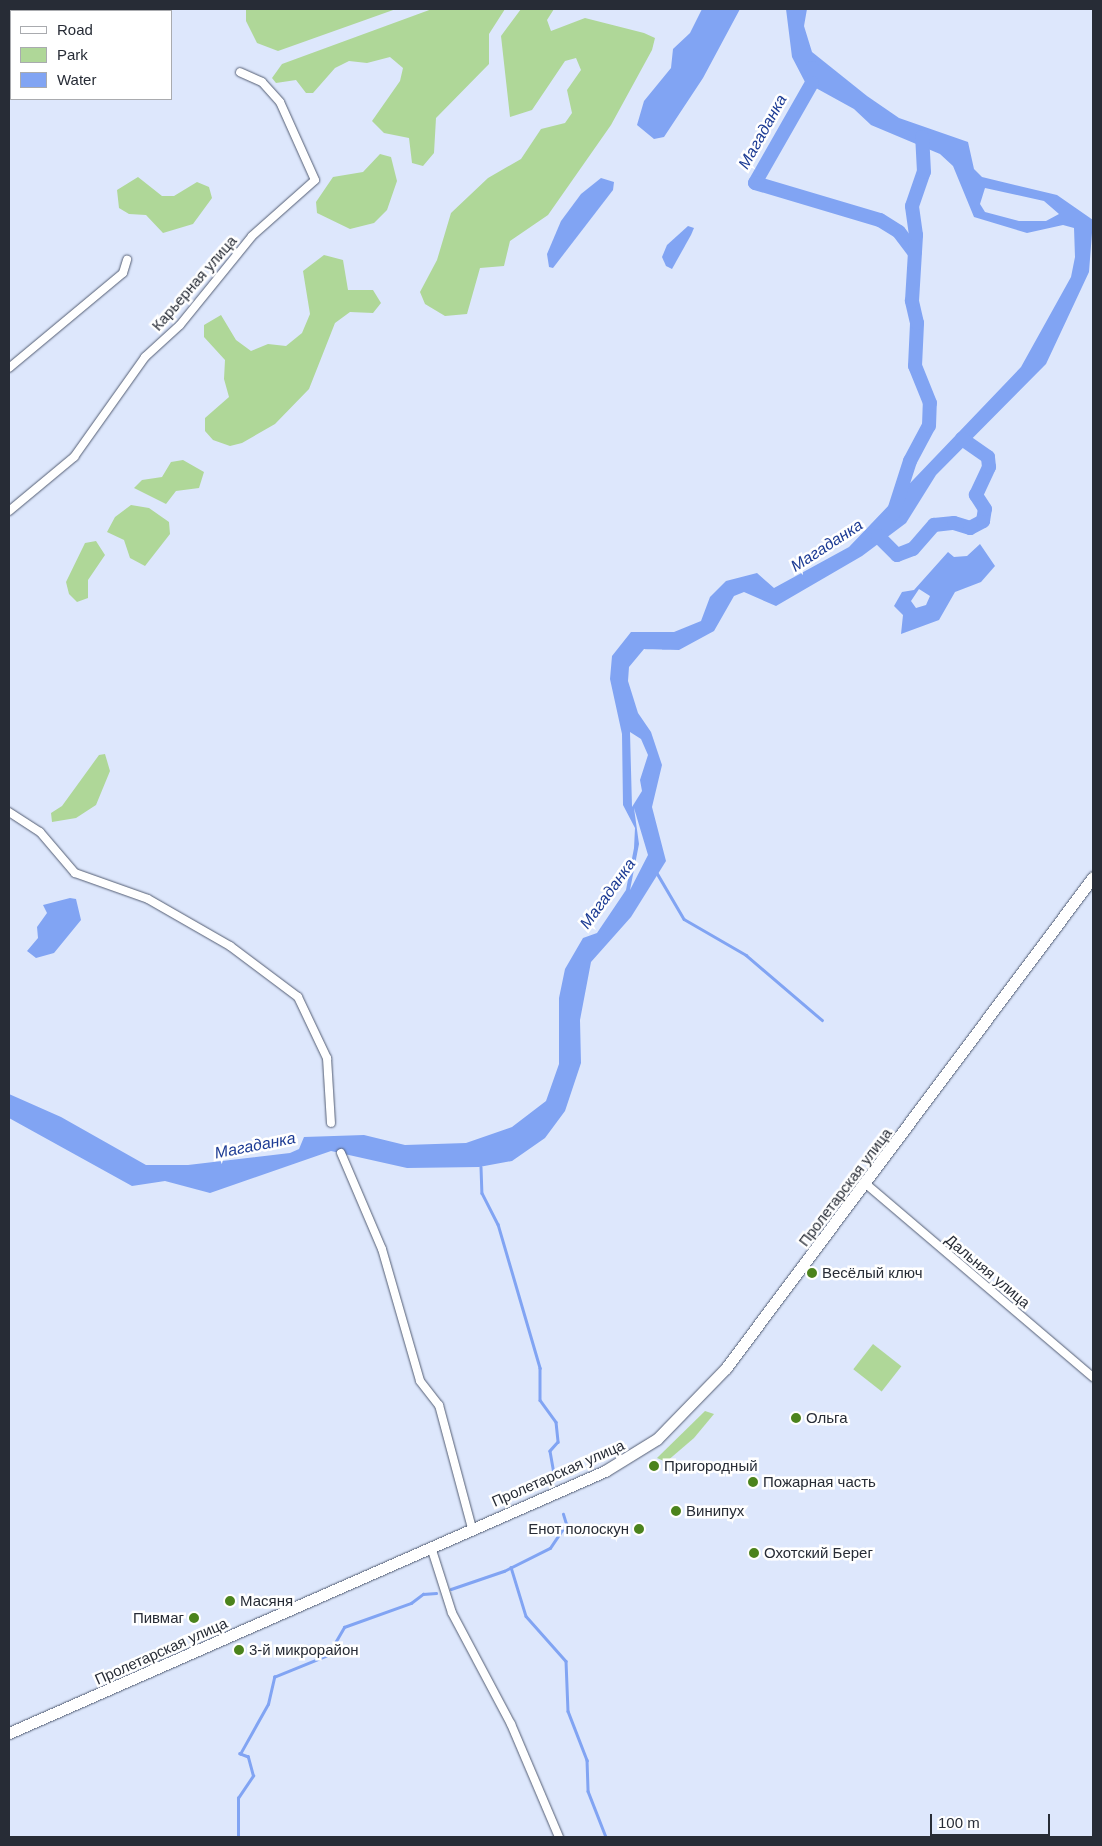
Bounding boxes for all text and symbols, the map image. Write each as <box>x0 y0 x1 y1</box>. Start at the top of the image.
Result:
legend <box>10 10 172 100</box>
text: Road <box>57 21 93 38</box>
text: Park <box>57 46 88 63</box>
text: Water <box>57 71 96 88</box>
water label: Магаданка <box>735 91 791 173</box>
street label: Карьерная улица <box>148 232 240 334</box>
water label: Магаданка <box>787 516 867 576</box>
water label: Магаданка <box>576 855 640 933</box>
street label: Пролетарская улица <box>795 1124 895 1250</box>
water label: Магаданка <box>213 1129 297 1163</box>
street label: Дальняя улица <box>942 1230 1034 1312</box>
place label: Весёлый ключ <box>822 1264 922 1282</box>
marker: Весёлый ключ <box>806 1267 818 1279</box>
place label: Ольга <box>806 1409 848 1427</box>
marker: Ольга <box>790 1412 802 1424</box>
street label: Пролетарская улица <box>489 1436 627 1510</box>
place label: Пригородный <box>664 1457 758 1475</box>
marker: Пригородный <box>648 1460 660 1472</box>
place label: Пожарная часть <box>763 1473 876 1491</box>
marker: Пожарная часть <box>747 1476 759 1488</box>
place label: Винипух <box>686 1502 744 1520</box>
marker: Винипух <box>670 1505 682 1517</box>
place label: Енот полоскун <box>528 1520 629 1538</box>
marker: Енот полоскун <box>633 1523 645 1535</box>
place label: Охотский Берег <box>764 1544 873 1562</box>
marker: Охотский Берег <box>748 1547 760 1559</box>
place label: Масяня <box>240 1592 293 1610</box>
marker: Масяня <box>224 1595 236 1607</box>
place label: Пивмаг <box>133 1609 184 1627</box>
marker: Пивмаг <box>188 1612 200 1624</box>
street label: Пролетарская улица <box>92 1614 230 1688</box>
place label: 3-й микрорайон <box>249 1641 359 1659</box>
marker: 3-й микрорайон <box>233 1644 245 1656</box>
scale bar <box>932 1804 1052 1836</box>
text: 100 m <box>938 1814 980 1831</box>

